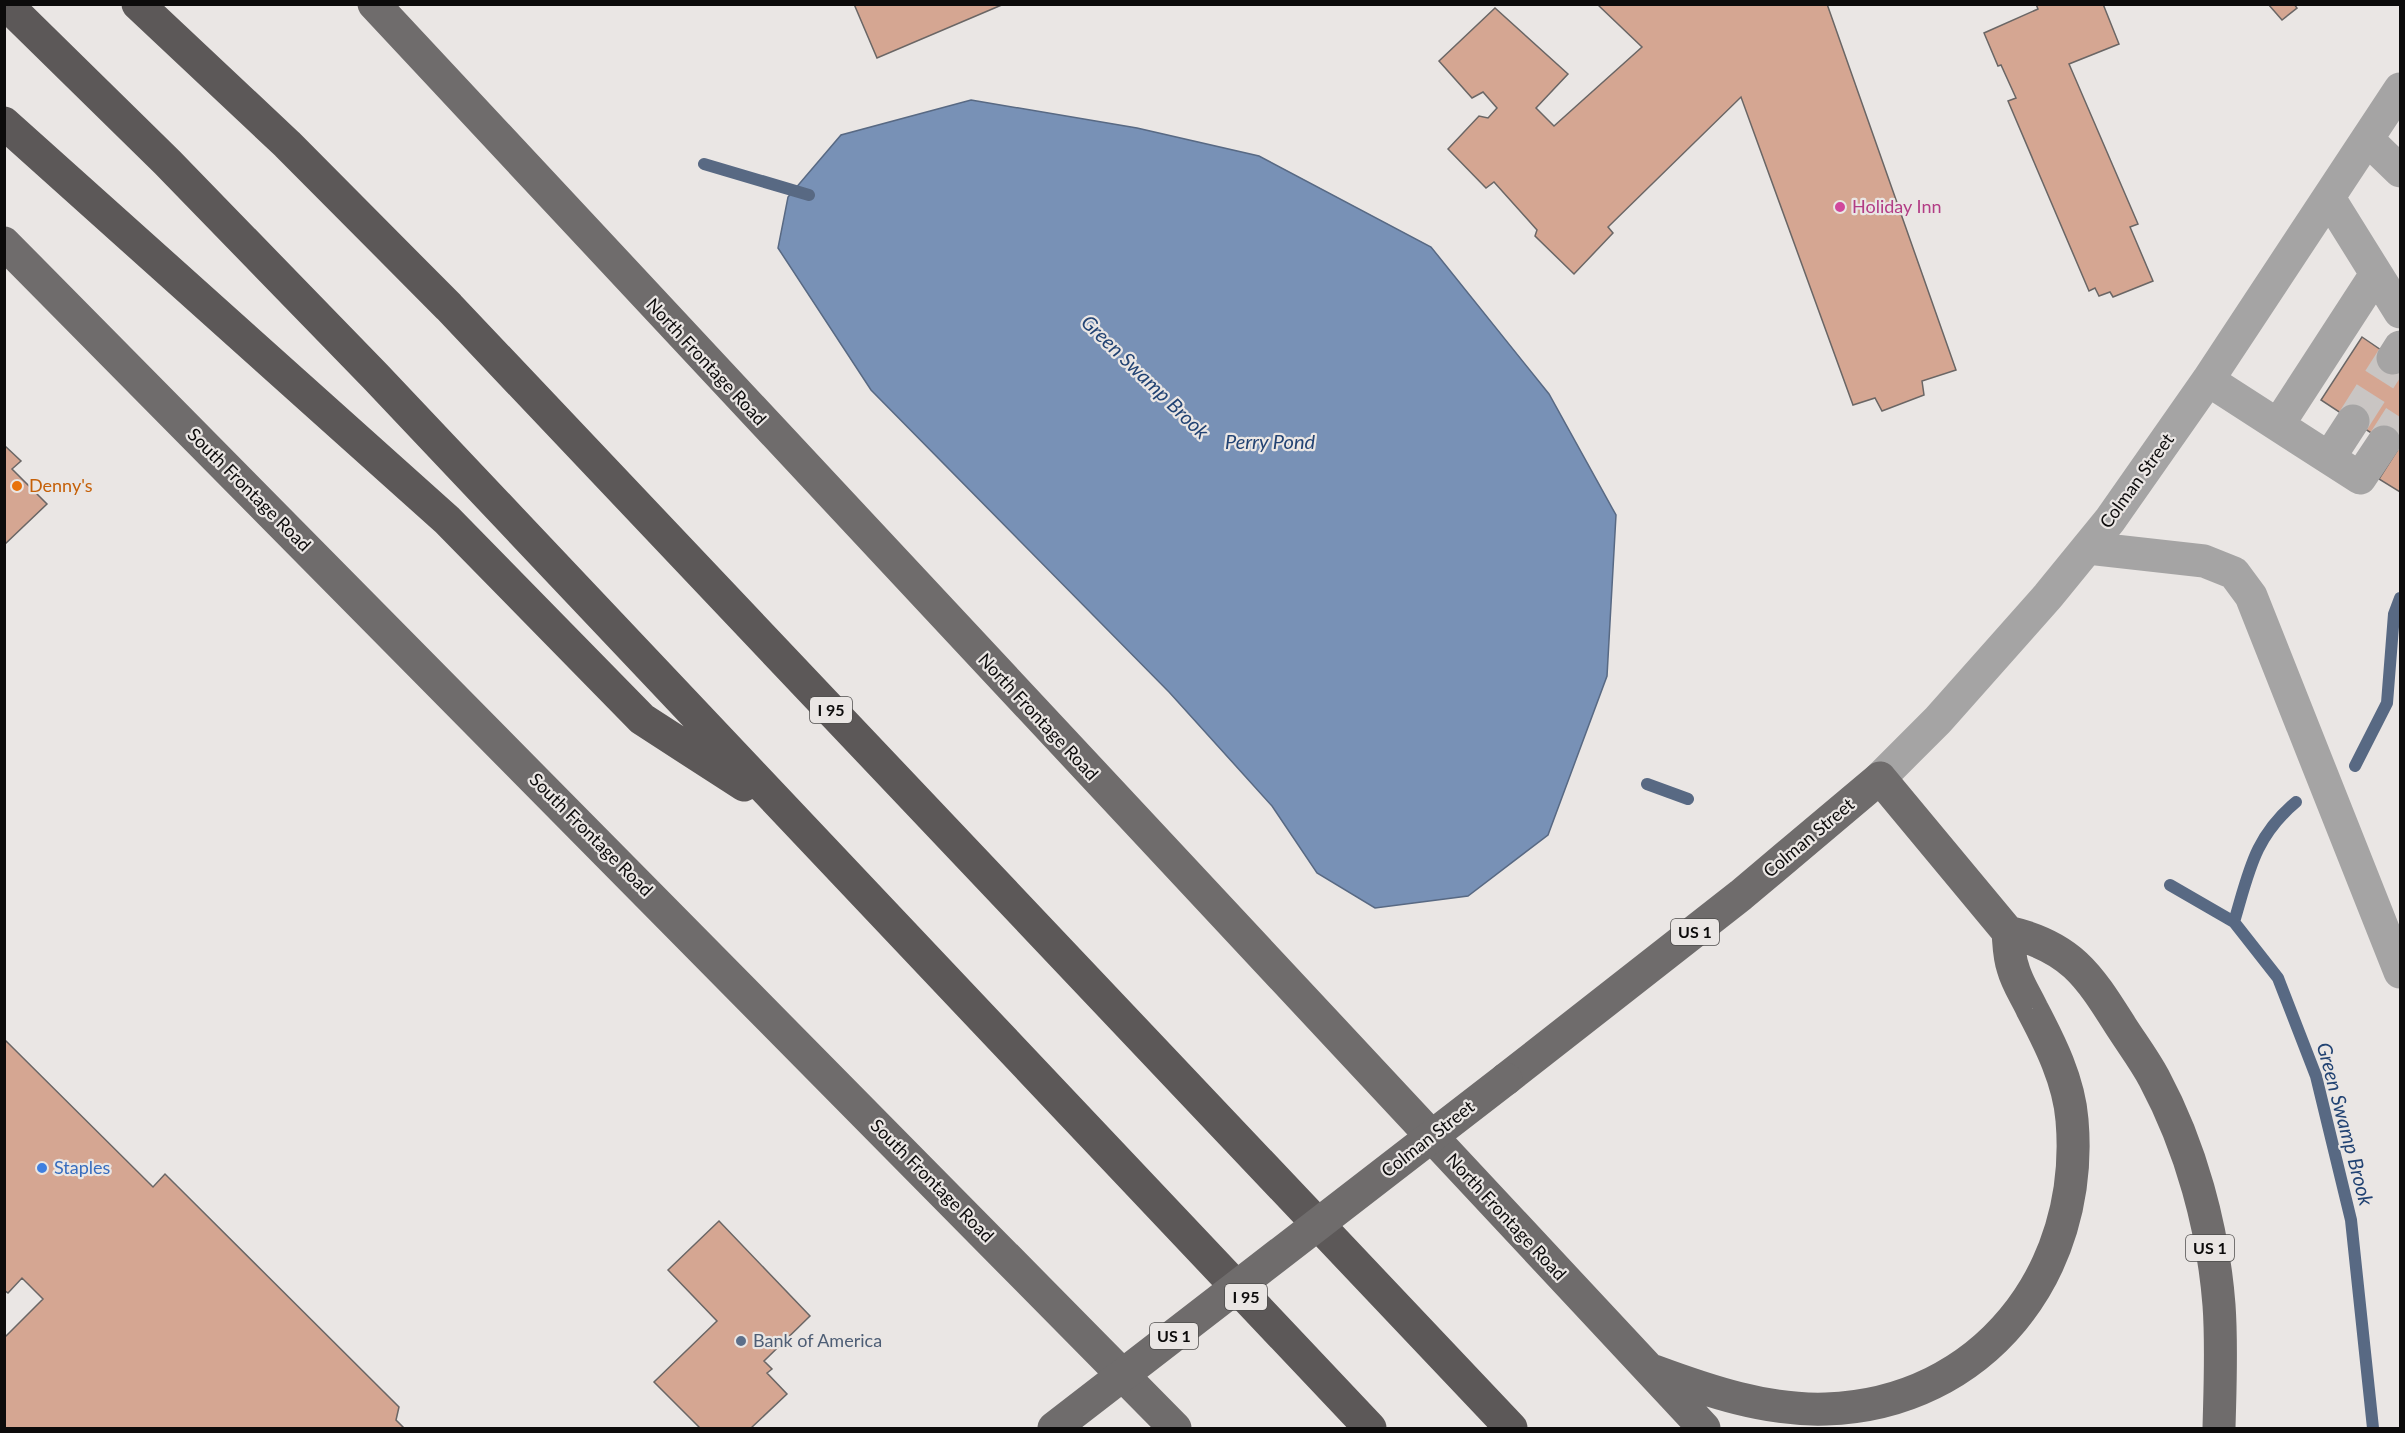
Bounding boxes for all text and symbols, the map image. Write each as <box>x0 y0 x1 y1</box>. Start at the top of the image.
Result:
place label: Holiday Inn <box>1852 195 1942 217</box>
marker: Holiday Inn <box>1833 200 1847 214</box>
street label: North Frontage Road <box>642 293 771 429</box>
water label: Green Swamp Brook <box>1077 309 1215 444</box>
street label: South Frontage Road <box>183 423 316 556</box>
street label: Colman Street <box>2094 428 2178 532</box>
water label: Perry Pond <box>1225 429 1315 453</box>
place label: Denny's <box>29 474 93 496</box>
marker: Denny's <box>10 479 24 493</box>
street label: North Frontage Road <box>974 648 1103 784</box>
road number: I 95 <box>810 697 852 723</box>
street label: South Frontage Road <box>525 768 658 901</box>
street label: Colman Street <box>1758 792 1859 882</box>
road number: US 1 <box>1671 919 1719 945</box>
water label: Green Swamp Brook <box>2313 1039 2379 1209</box>
street label: Colman Street <box>1376 1095 1479 1181</box>
street label: South Frontage Road <box>866 1114 999 1247</box>
street label: North Frontage Road <box>1442 1148 1571 1284</box>
place label: Staples <box>54 1156 111 1178</box>
marker: Staples <box>35 1161 49 1175</box>
road number: US 1 <box>2186 1235 2234 1261</box>
road number: I 95 <box>1225 1284 1267 1310</box>
road number: US 1 <box>1150 1323 1198 1349</box>
place label: Bank of America <box>753 1329 882 1351</box>
marker: Bank of America <box>734 1334 748 1348</box>

